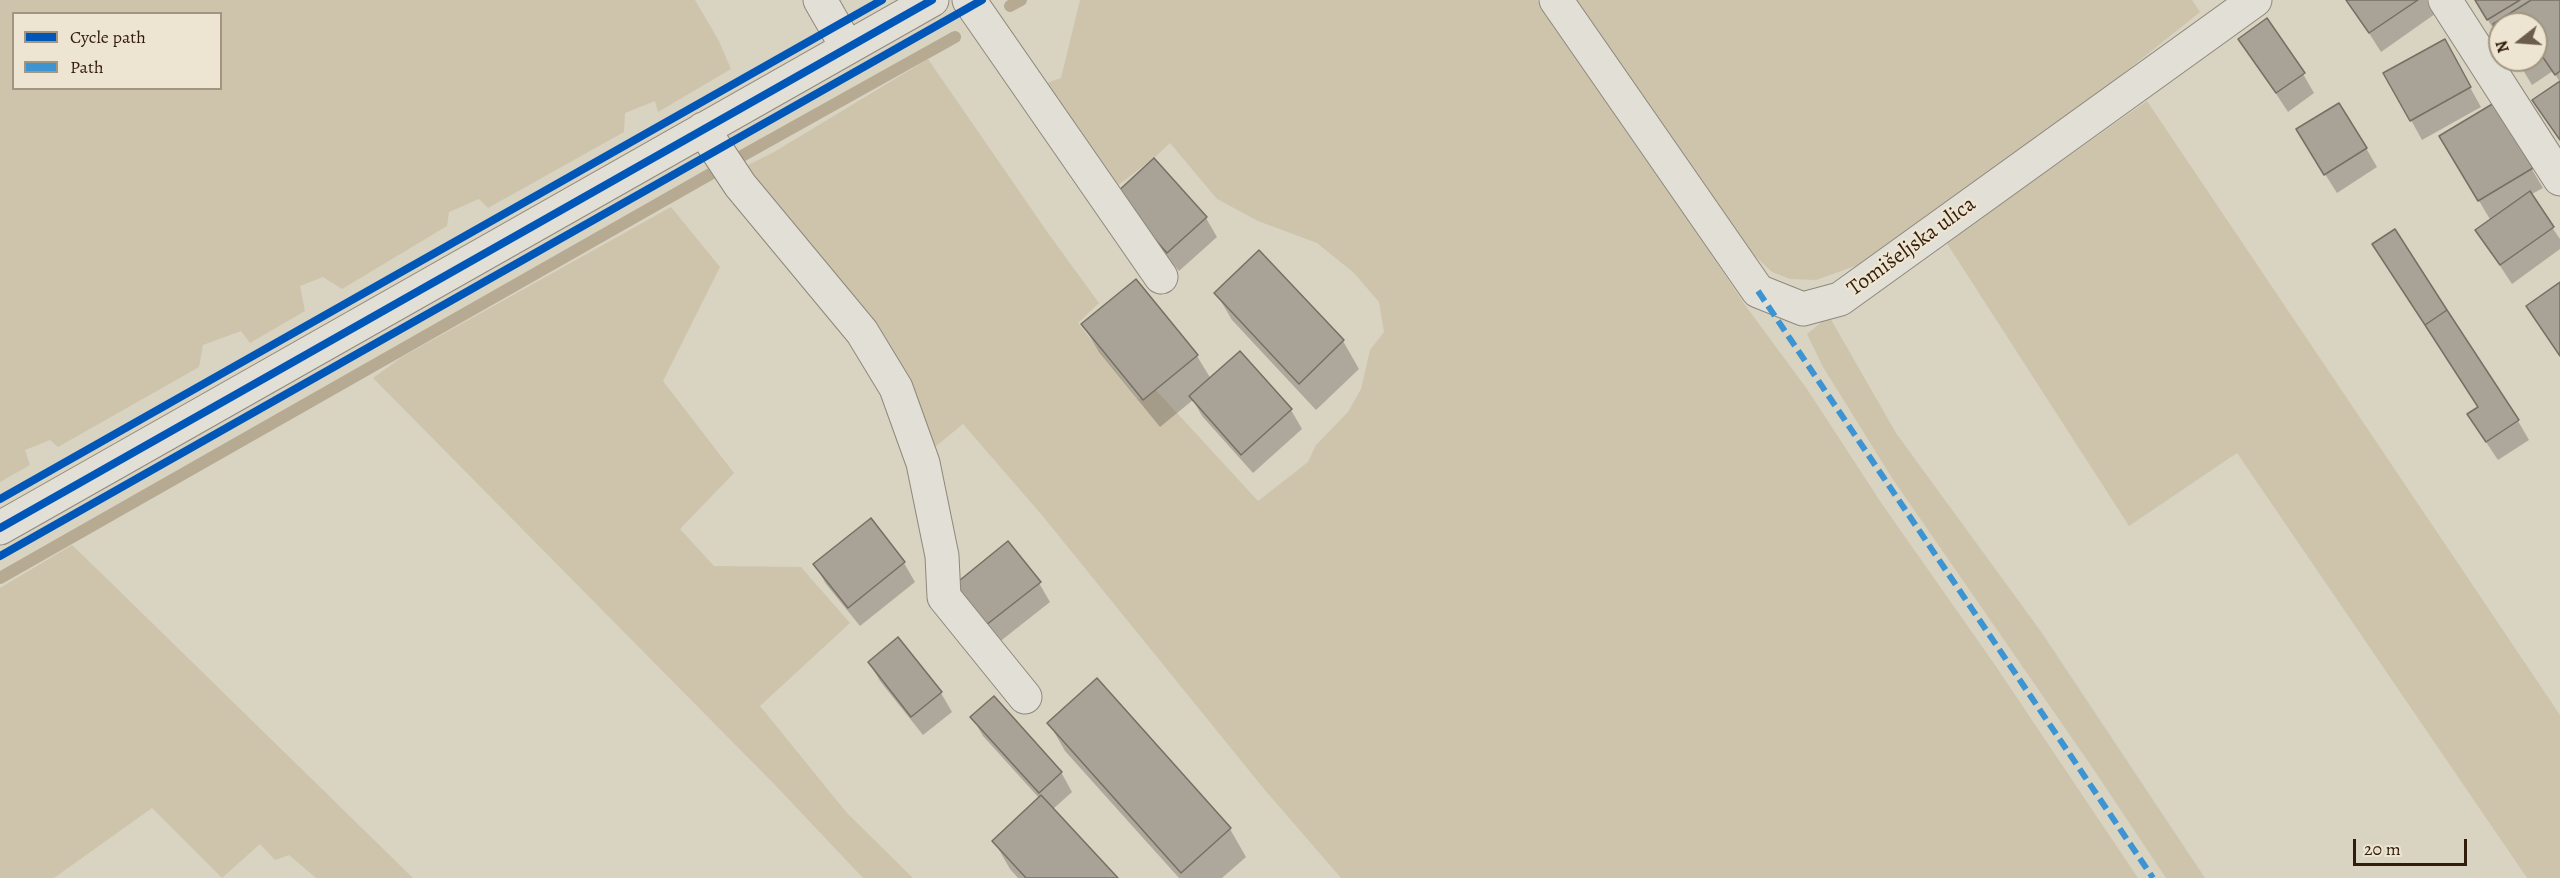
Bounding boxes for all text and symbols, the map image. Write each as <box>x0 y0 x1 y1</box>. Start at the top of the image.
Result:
legend <box>12 12 222 90</box>
north arrow <box>2488 12 2548 72</box>
text: Cycle path <box>70 25 146 49</box>
text: N <box>2490 38 2515 55</box>
text: Path <box>70 55 104 79</box>
street label: Tomišeljska ulica <box>1843 192 1981 302</box>
scale bar <box>2356 827 2470 865</box>
text: 20 m <box>2364 837 2401 861</box>

